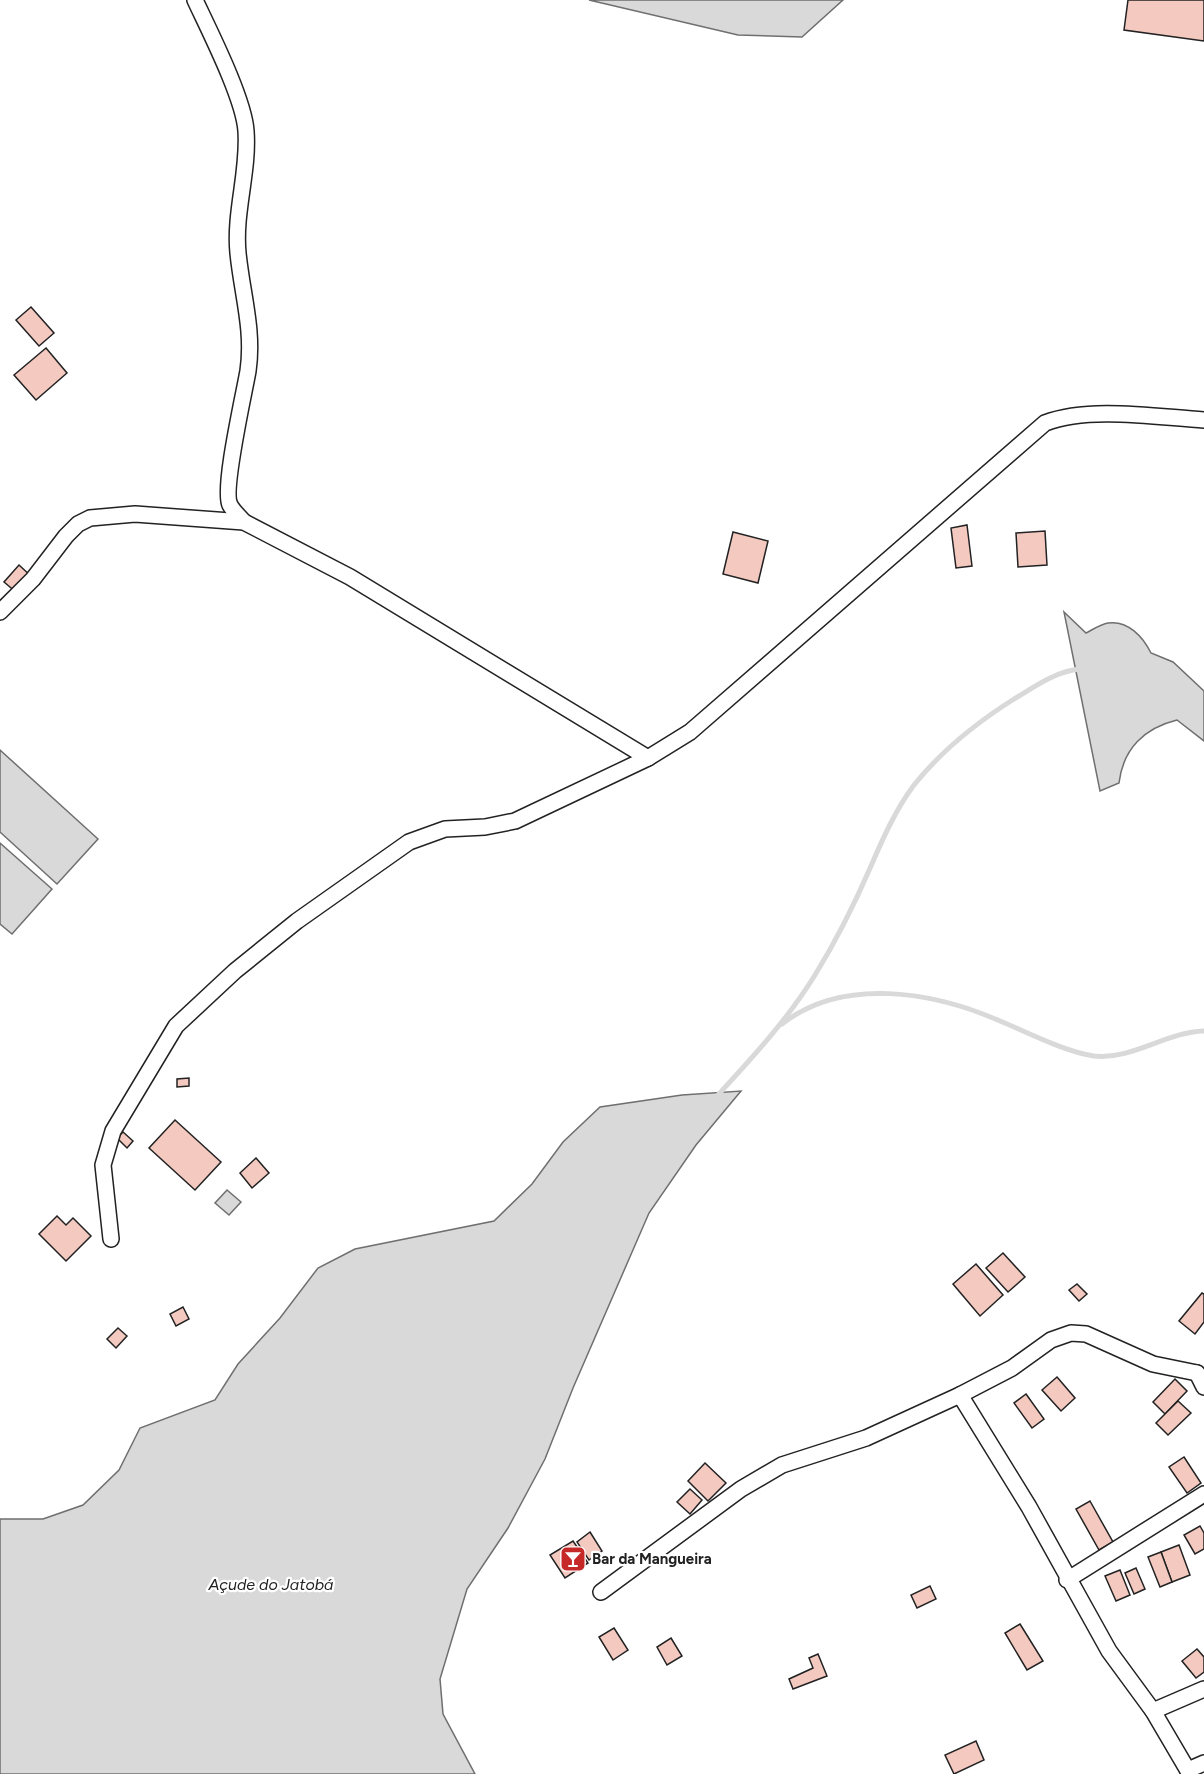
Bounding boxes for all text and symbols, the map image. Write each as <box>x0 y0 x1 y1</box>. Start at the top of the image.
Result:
bar icon: Bar da Mangueira <box>558 1544 588 1574</box>
place label: Bar da Mangueira <box>592 1550 712 1568</box>
water label: Açude do Jatobá <box>207 1575 334 1594</box>

